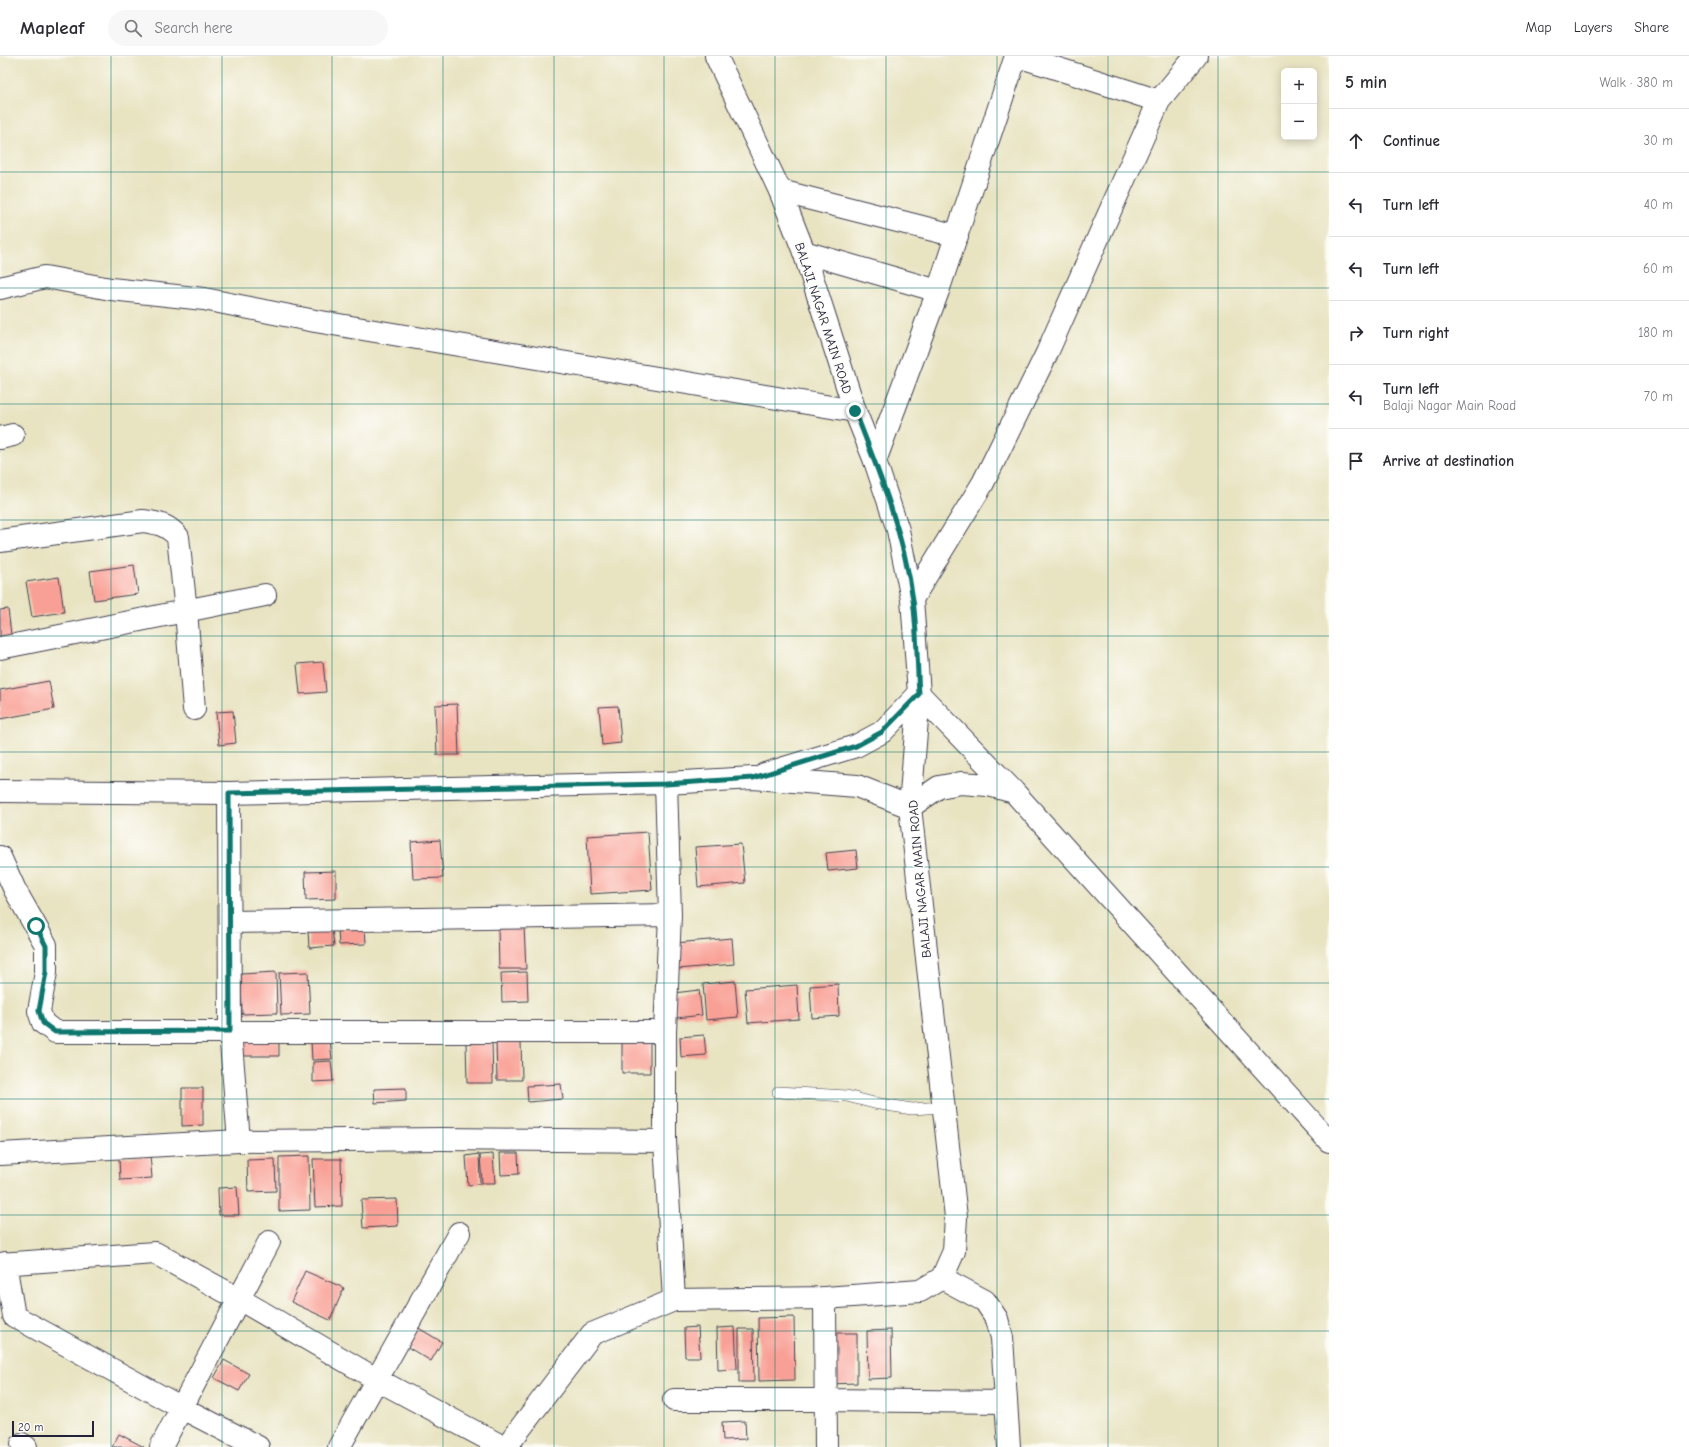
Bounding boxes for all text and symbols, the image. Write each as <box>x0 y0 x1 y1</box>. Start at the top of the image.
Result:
search box <box>108 10 388 46</box>
text: Mapleaf <box>20 17 84 39</box>
icon: search <box>122 17 144 39</box>
text: Search here <box>154 19 233 37</box>
text: Map <box>1525 19 1552 36</box>
text: Layers <box>1574 19 1612 36</box>
text: Share <box>1634 19 1669 36</box>
map controls <box>1281 68 1317 140</box>
button: + <box>1281 68 1317 104</box>
text: 5 min <box>1345 73 1387 92</box>
text: Walk · 380 m <box>1600 75 1673 90</box>
button: − <box>1281 104 1317 140</box>
icon: ahead <box>1345 130 1367 152</box>
text: Continue <box>1383 132 1440 150</box>
text: 30 m <box>1643 133 1673 148</box>
icon: left <box>1345 194 1367 216</box>
text: Turn left <box>1383 196 1439 214</box>
text: 40 m <box>1644 197 1673 212</box>
street label: BALAJI NAGAR MAIN ROAD <box>792 241 855 396</box>
icon: left <box>1345 258 1367 280</box>
text: Turn left <box>1383 260 1439 278</box>
text: 60 m <box>1643 261 1673 276</box>
icon: right <box>1345 322 1367 344</box>
text: Turn right <box>1383 324 1449 342</box>
text: 180 m <box>1638 325 1673 340</box>
text: Turn left <box>1383 380 1439 398</box>
icon: left <box>1345 386 1367 408</box>
text: 70 m <box>1644 389 1673 404</box>
text: Balaji Nagar Main Road <box>1383 398 1516 413</box>
route end <box>846 402 864 420</box>
icon: arrive <box>1345 450 1367 472</box>
text: Arrive at destination <box>1383 452 1514 470</box>
street label: BALAJI NAGAR MAIN ROAD <box>905 799 934 958</box>
route start <box>27 917 45 935</box>
scale bar <box>12 1419 94 1438</box>
text: 20 m <box>18 1421 43 1434</box>

